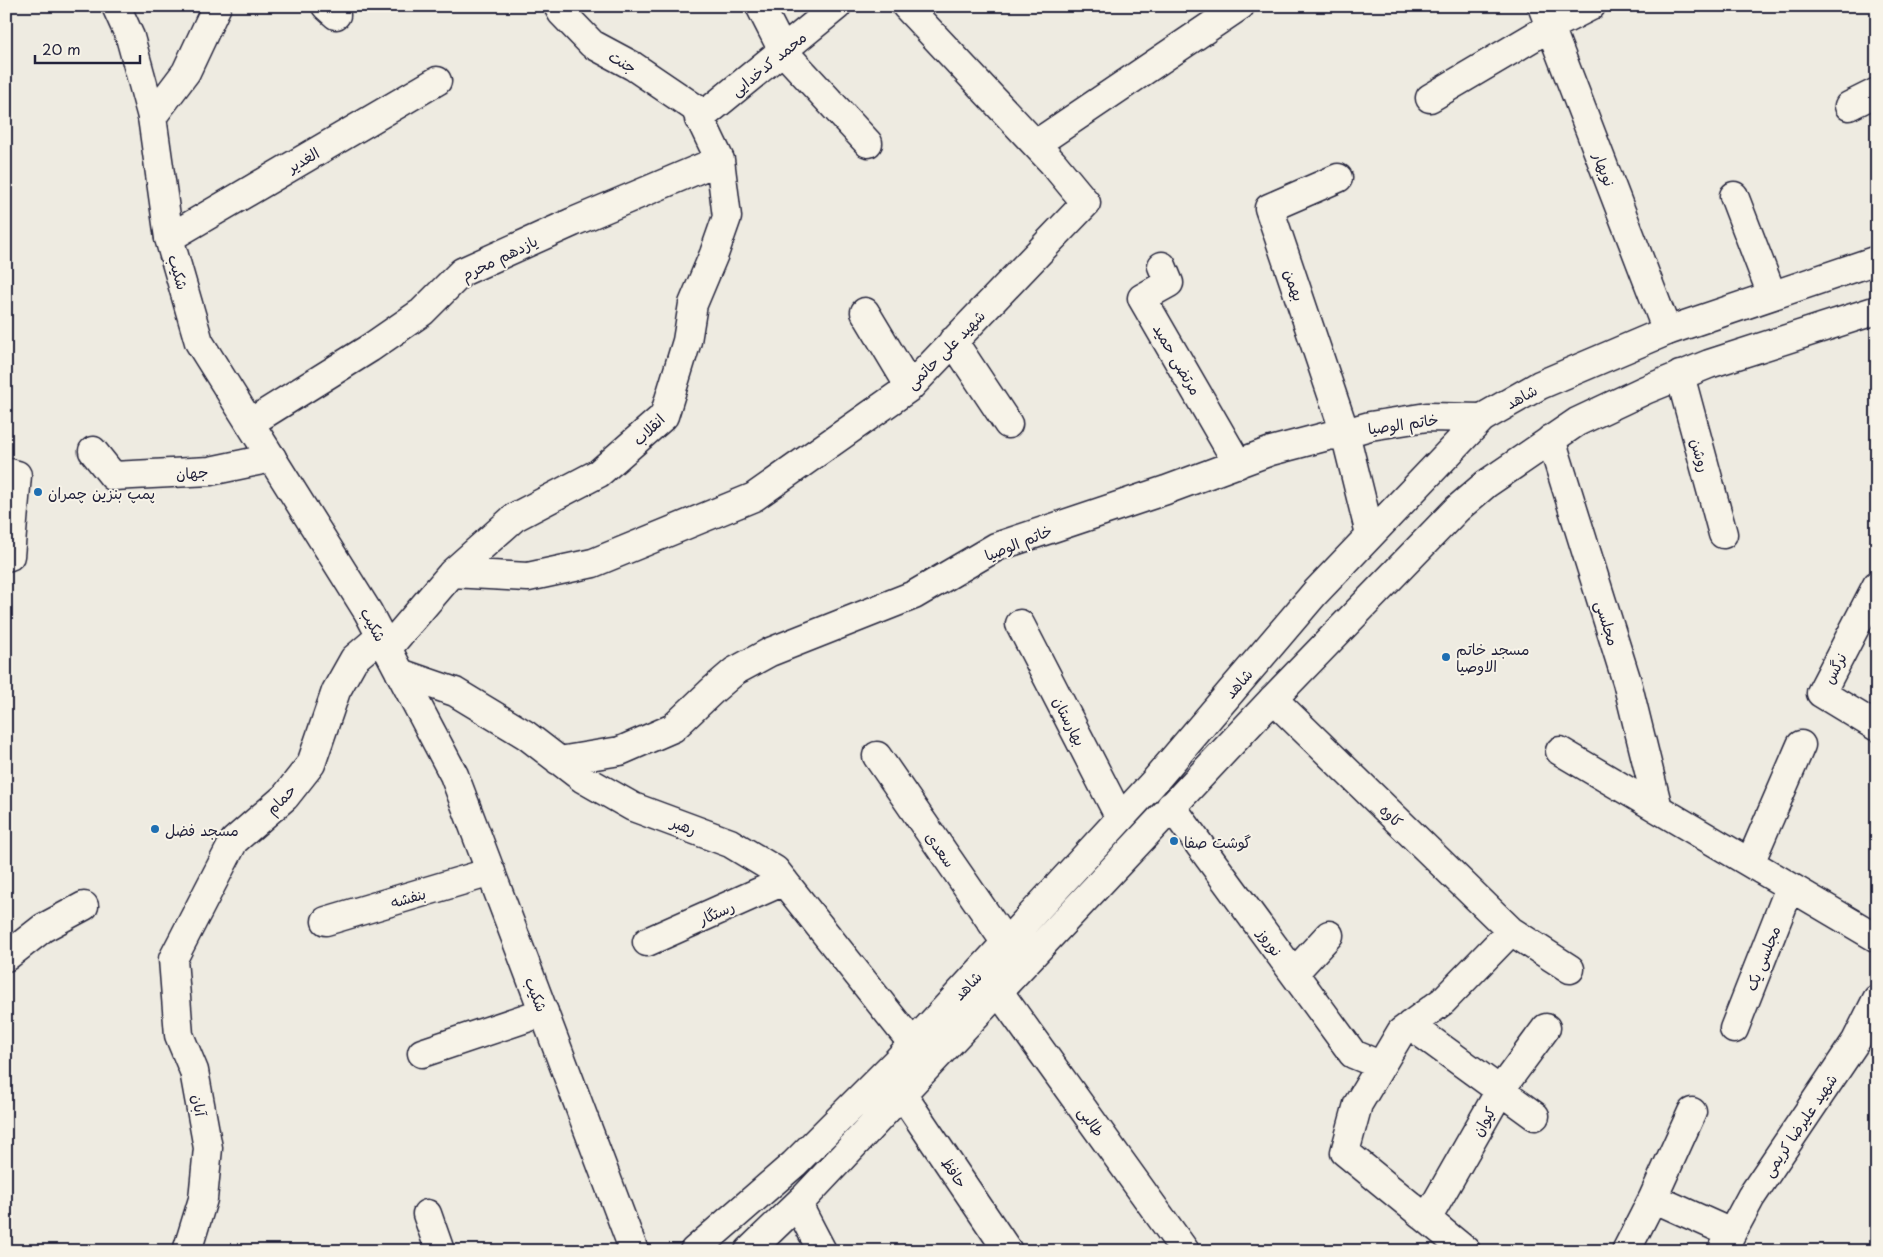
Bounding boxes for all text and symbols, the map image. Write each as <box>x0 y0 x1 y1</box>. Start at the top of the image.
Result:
street label: محمد کدخدایی <box>725 25 811 101</box>
scale bar <box>35 32 140 64</box>
text: 20 m <box>42 37 81 60</box>
street label: جنت <box>605 44 641 78</box>
street label: الغدیر <box>281 141 323 178</box>
street label: نوبهار <box>1588 148 1622 189</box>
street label: یازدهم محرم <box>457 229 542 287</box>
street label: شکیب <box>163 252 195 292</box>
street label: بهمن <box>1279 266 1311 304</box>
street label: شهید علی حاتمی <box>900 304 990 394</box>
street label: مرتضی حمید <box>1148 319 1208 399</box>
street label: شاهد <box>1501 378 1541 414</box>
street label: خاتم الوصیا <box>1366 407 1440 441</box>
street label: انقلاب <box>627 408 669 450</box>
street label: روشن <box>1685 435 1717 475</box>
street label: جهان <box>175 459 209 485</box>
place label: پمپ بنزین چمران <box>48 481 155 504</box>
marker: پمپ بنزین چمران <box>32 486 44 498</box>
street label: خاتم الوصیا <box>981 518 1056 568</box>
street label: مجلسی <box>1590 598 1626 648</box>
street label: شکیب <box>355 603 393 645</box>
place label: مسجد خاتم الاوصیا <box>1456 637 1530 677</box>
street label: نرگس <box>1816 648 1852 688</box>
marker: مسجد خاتم الاوصیا <box>1440 651 1452 663</box>
street label: شاهد <box>1219 663 1257 703</box>
street label: بهارستان <box>1048 692 1092 750</box>
street label: حمام <box>260 779 301 820</box>
street label: کاوه <box>1375 798 1409 832</box>
street label: رهبر <box>666 809 700 840</box>
place label: مسجد فضل <box>165 818 239 841</box>
marker: مسجد فضل <box>149 823 161 835</box>
street label: سعدی <box>920 826 962 872</box>
place label: گوشت صفا <box>1184 830 1251 853</box>
marker: گوشت صفا <box>1168 835 1180 847</box>
street label: بنفشه <box>388 881 428 913</box>
street label: رستگار <box>693 894 738 931</box>
street label: نوروز <box>1252 922 1289 961</box>
street label: مجلسی یک <box>1738 922 1786 994</box>
street label: شاهد <box>947 965 987 1005</box>
street label: شکیب <box>520 973 554 1015</box>
street label: شهید علیرضا کریمی <box>1756 1069 1842 1181</box>
street label: آبان <box>187 1092 213 1119</box>
street label: طالبی <box>1073 1101 1111 1141</box>
street label: کیوان <box>1465 1102 1501 1140</box>
street label: حافظ <box>936 1152 974 1192</box>

